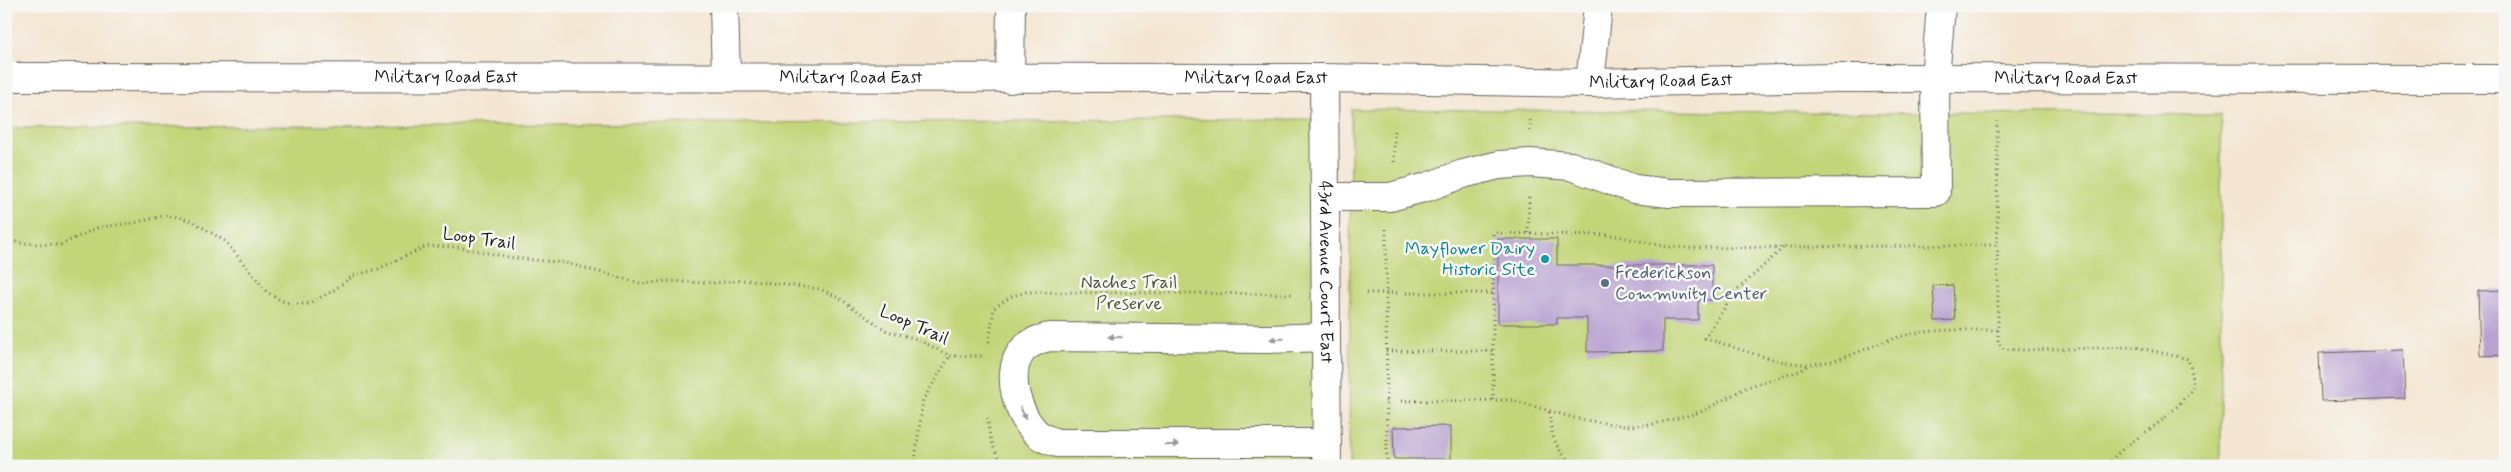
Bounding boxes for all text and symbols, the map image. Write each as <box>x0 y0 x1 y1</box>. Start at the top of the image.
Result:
street label: Military Road East <box>374 65 518 89</box>
street label: Military Road East <box>779 66 923 90</box>
street label: Military Road East <box>1184 66 1328 90</box>
street label: Military Road East <box>1994 66 2138 90</box>
street label: Military Road East <box>1589 68 1734 95</box>
street label: 43rd Avenue Court East <box>1313 181 1338 364</box>
street label: Loop Trail <box>441 222 517 256</box>
place label: Mayflower Dairy Historic Site <box>1405 237 1535 282</box>
marker: Mayflower Dairy Historic Site <box>1539 253 1551 265</box>
place label: Frederickson Community Center <box>1615 261 1768 306</box>
park label: Naches Trail Preserve <box>1081 271 1177 316</box>
marker: Frederickson Community Center <box>1599 277 1611 289</box>
street label: Loop Trail <box>876 299 952 351</box>
one-way arrow <box>1106 333 1122 341</box>
one-way arrow <box>1269 335 1285 343</box>
one-way arrow <box>1018 406 1027 421</box>
one-way arrow <box>1164 441 1180 449</box>

